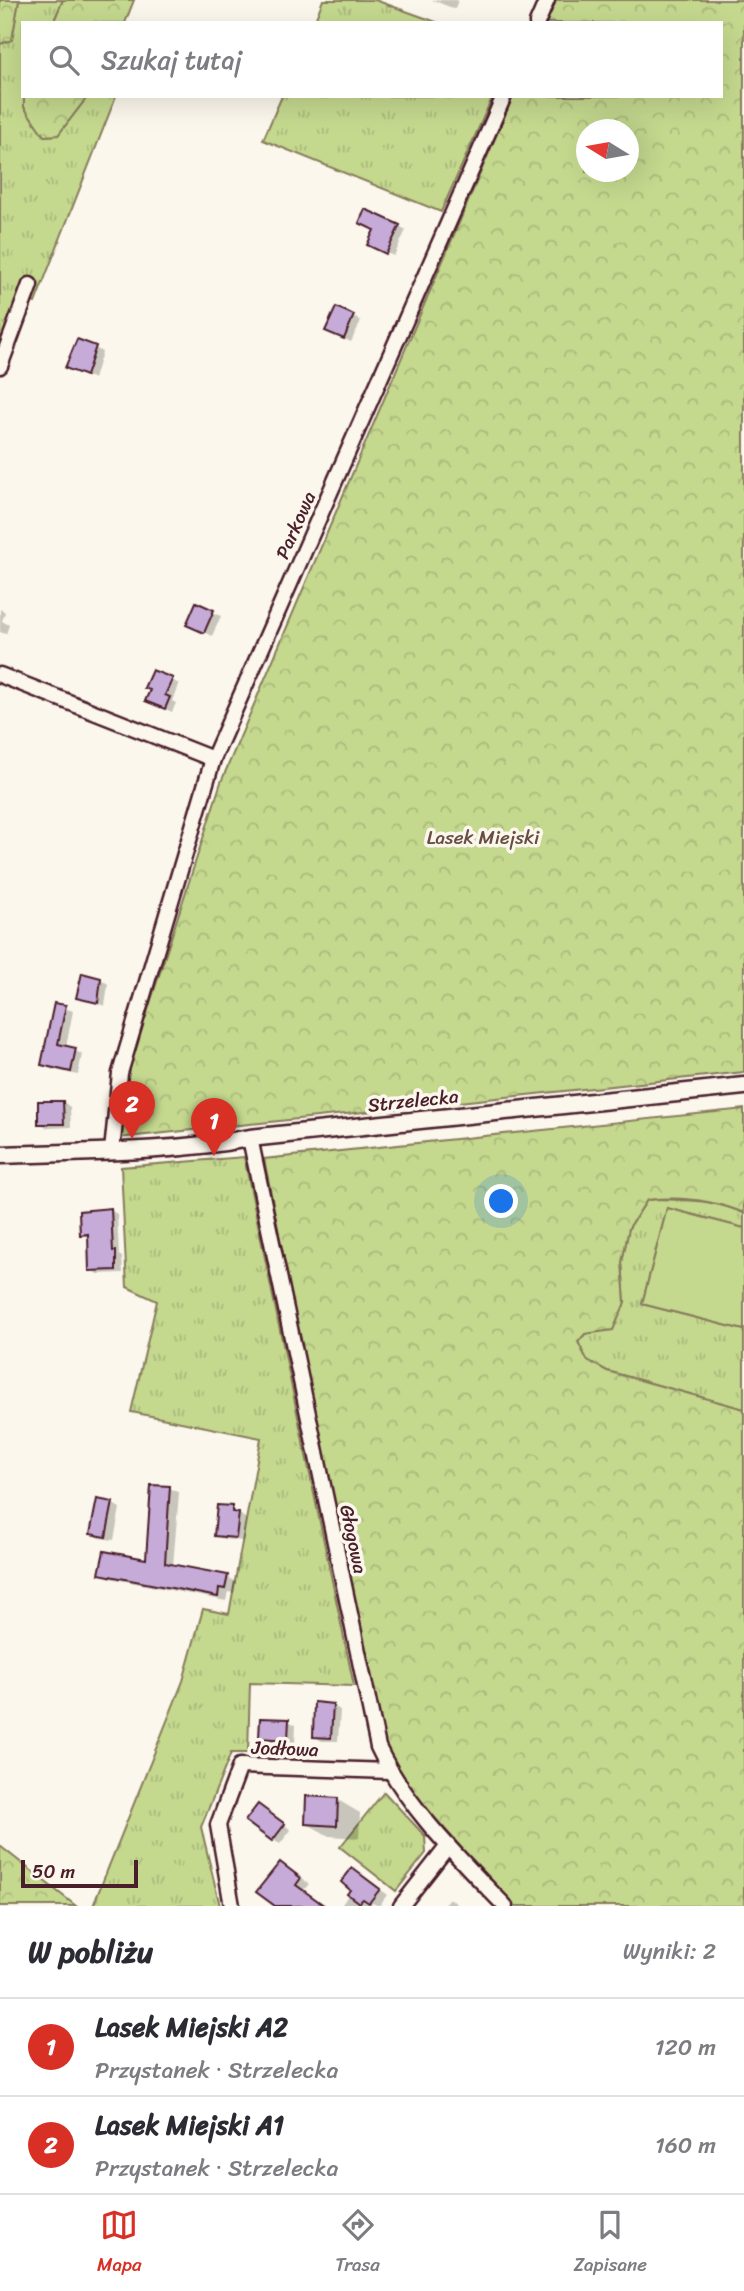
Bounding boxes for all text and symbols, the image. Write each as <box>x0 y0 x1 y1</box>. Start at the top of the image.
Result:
search box <box>21 21 723 98</box>
text: Szukaj tutaj <box>101 37 242 83</box>
icon: search <box>45 41 83 79</box>
north arrow <box>576 119 639 182</box>
street label: Parkowa <box>266 486 325 564</box>
park label: Lasek Miejski <box>427 821 540 854</box>
street label: Strzelecka <box>366 1079 461 1122</box>
pin: 2 <box>109 1081 155 1139</box>
pin: 1 <box>191 1098 237 1156</box>
your location <box>484 1184 518 1218</box>
street label: Głogowa <box>330 1502 377 1577</box>
street label: Jodłowa <box>250 1731 320 1766</box>
text: 50 m <box>32 1855 75 1888</box>
scale bar <box>21 1857 138 1889</box>
text: W pobliżu <box>28 1925 153 1979</box>
text: Wyniki: 2 <box>623 1931 716 1972</box>
text: Lasek Miejski A2 <box>95 2004 288 2050</box>
text: 1 <box>46 2027 56 2068</box>
text: 120 m <box>655 2027 716 2068</box>
text: Przystanek · Strzelecka <box>95 2050 338 2091</box>
text: Lasek Miejski A1 <box>95 2102 284 2148</box>
text: 2 <box>44 2125 58 2166</box>
text: 160 m <box>655 2125 716 2166</box>
text: Przystanek · Strzelecka <box>95 2148 338 2189</box>
tab: Mapa <box>97 2206 142 2281</box>
tab: Trasa <box>335 2206 380 2281</box>
tab: Zapisane <box>574 2206 647 2281</box>

